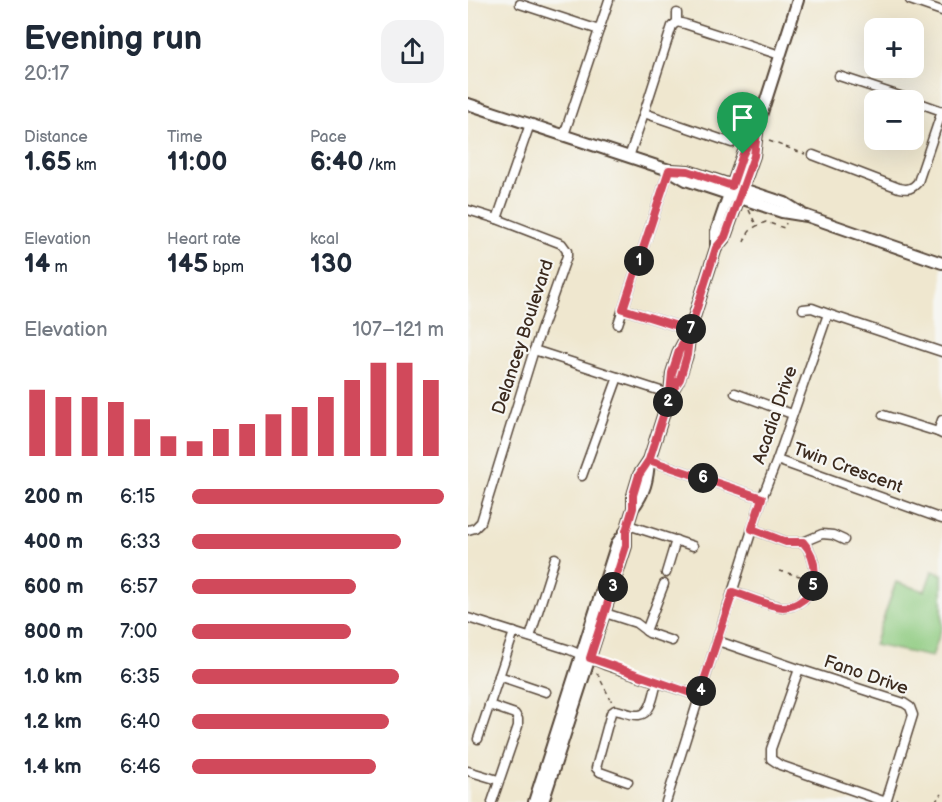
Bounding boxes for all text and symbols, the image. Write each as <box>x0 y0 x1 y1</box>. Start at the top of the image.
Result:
map controls <box>864 18 924 150</box>
button: + <box>864 18 924 78</box>
text: Evening run <box>24 19 202 59</box>
button: share <box>381 20 444 83</box>
text: 20:17 <box>24 62 69 86</box>
button: − <box>864 90 924 150</box>
pin <box>717 92 768 154</box>
icon: arrive <box>726 101 759 134</box>
text: Distance <box>24 128 88 147</box>
text: Time <box>167 128 202 147</box>
text: Pace <box>310 128 346 147</box>
text: 1.65 <box>24 147 71 178</box>
text: 11:00 <box>167 147 228 178</box>
text: 6:40 <box>310 147 364 178</box>
text: km <box>71 156 97 175</box>
text: /km <box>364 156 396 175</box>
text: Elevation <box>24 230 91 249</box>
text: Heart rate <box>167 230 241 249</box>
text: kcal <box>310 230 339 249</box>
pin: 1 <box>624 246 654 276</box>
text: 14 <box>24 249 50 280</box>
text: 145 <box>167 249 208 280</box>
text: 130 <box>310 249 352 280</box>
text: 1 <box>636 251 642 270</box>
street label: Delancey Boulevard <box>488 257 558 417</box>
text: m <box>50 258 68 277</box>
text: bpm <box>208 258 244 277</box>
pin: 7 <box>676 314 706 344</box>
text: Elevation <box>24 318 107 342</box>
text: 107–121 m <box>353 318 444 342</box>
text: 7 <box>687 319 695 338</box>
street label: Acadia Drive <box>748 363 802 467</box>
pin: 2 <box>653 387 683 417</box>
text: 2 <box>663 392 673 411</box>
street label: Twin Crescent <box>790 438 906 498</box>
pin: 6 <box>688 463 718 493</box>
text: 6 <box>698 468 708 487</box>
text: 200 m <box>24 485 83 509</box>
text: 6:15 <box>120 485 155 509</box>
text: 400 m <box>24 530 83 554</box>
text: 6:33 <box>120 530 161 554</box>
pin: 5 <box>798 571 828 601</box>
pin: 3 <box>598 572 628 602</box>
text: 600 m <box>24 575 84 599</box>
text: 6:57 <box>120 575 158 599</box>
text: 5 <box>808 576 818 595</box>
text: 3 <box>608 577 618 596</box>
text: 800 m <box>24 620 83 644</box>
text: 7:00 <box>120 620 157 644</box>
street label: Fano Drive <box>821 651 911 699</box>
text: 1.0 km <box>24 665 82 689</box>
text: 6:35 <box>120 665 160 689</box>
pin: 4 <box>686 676 716 706</box>
text: 4 <box>696 681 706 700</box>
text: 1.2 km <box>24 710 82 734</box>
text: 6:40 <box>120 710 160 734</box>
text: 1.4 km <box>24 755 82 779</box>
text: 6:46 <box>120 755 161 779</box>

